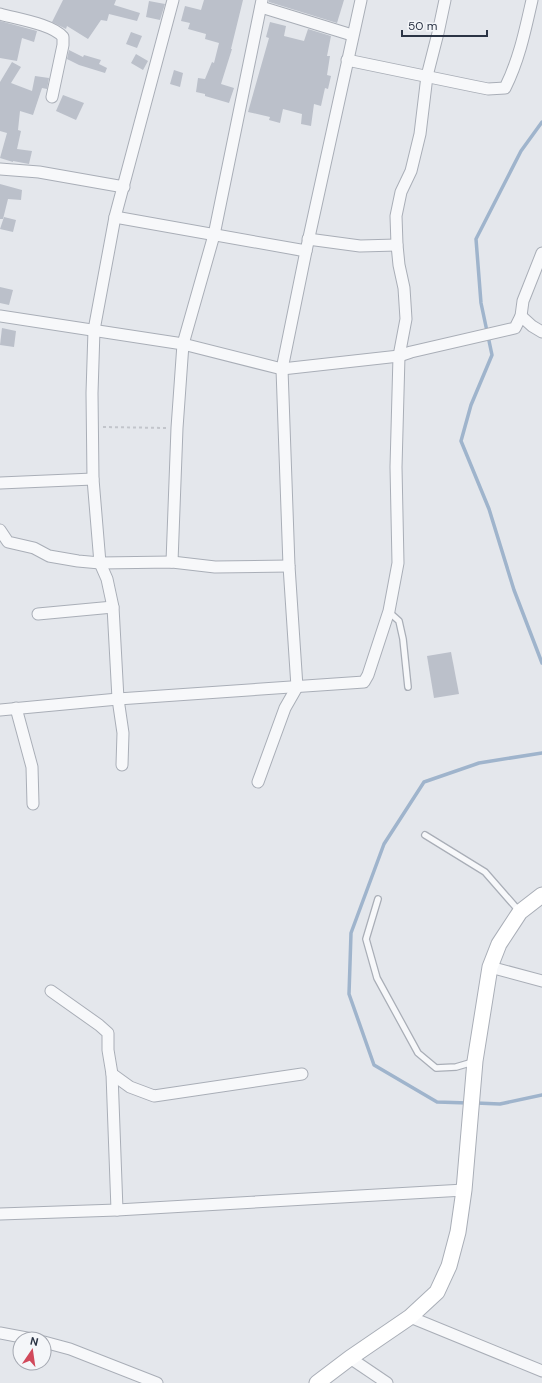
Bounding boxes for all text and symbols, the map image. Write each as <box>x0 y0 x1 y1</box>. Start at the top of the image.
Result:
scale bar <box>402 12 487 38</box>
text: 50 m <box>408 18 437 34</box>
north arrow <box>12 1331 52 1371</box>
text: N <box>29 1334 40 1349</box>

